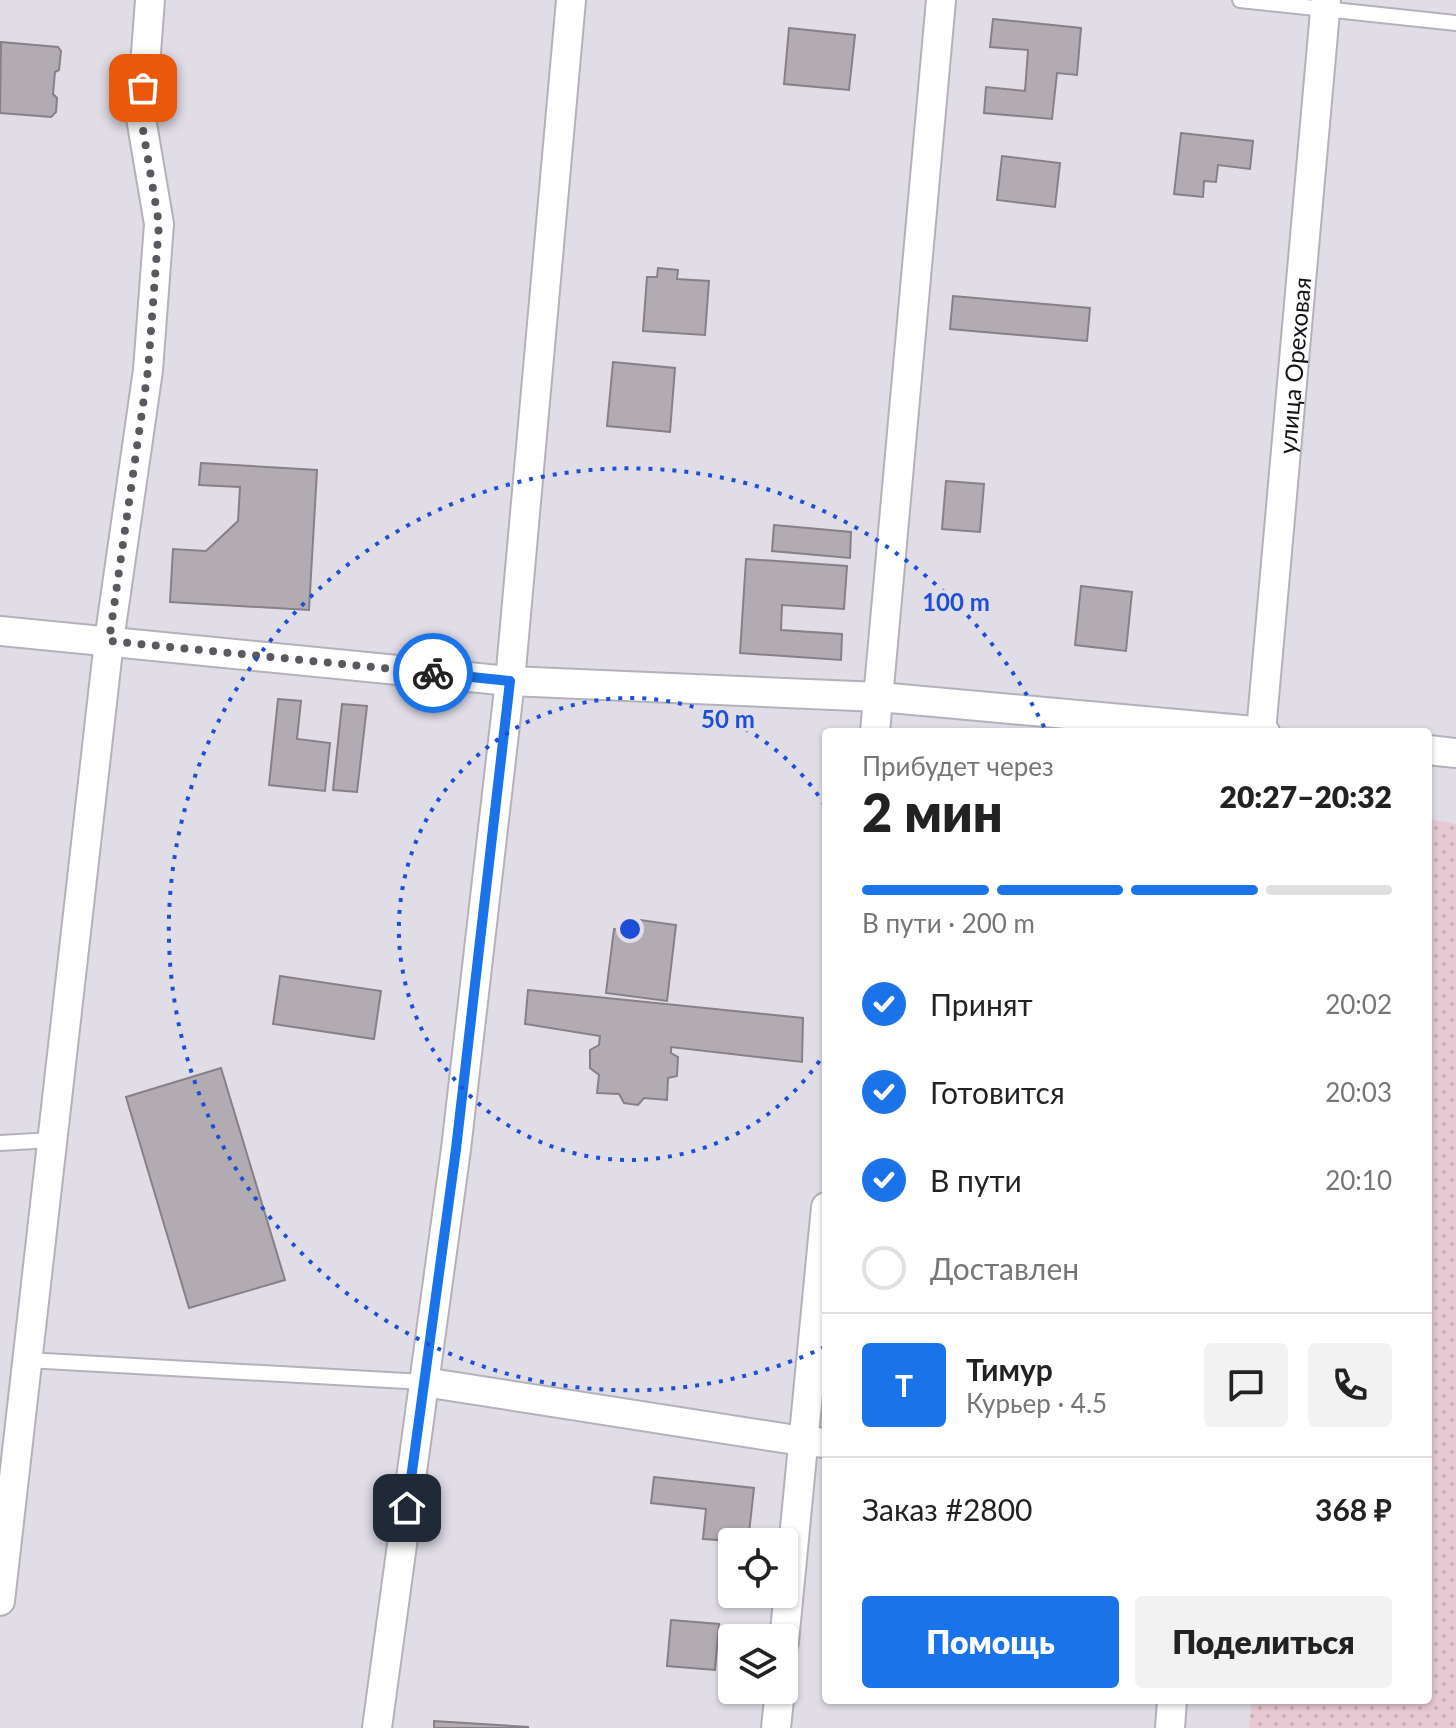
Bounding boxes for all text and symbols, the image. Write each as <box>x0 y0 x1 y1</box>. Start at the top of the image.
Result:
pin <box>109 54 177 122</box>
icon: bag <box>121 66 165 110</box>
street label: улица Ореховая <box>1271 276 1316 455</box>
text: 100 m <box>922 587 990 616</box>
courier <box>393 633 473 713</box>
icon: bike <box>411 651 455 695</box>
text: 50 m <box>701 704 755 733</box>
text: Прибудет через <box>862 750 1054 782</box>
text: 20:27–20:32 <box>1219 778 1392 814</box>
text: 2 мин <box>862 781 1003 843</box>
text: В пути · 200 m <box>862 907 1035 939</box>
centre of rings <box>616 915 644 943</box>
icon: check <box>862 982 906 1026</box>
text: Принят <box>930 986 1033 1022</box>
text: 20:02 <box>1325 988 1392 1020</box>
icon: check <box>862 1070 906 1114</box>
text: Готовится <box>930 1074 1065 1110</box>
text: 20:03 <box>1325 1076 1392 1108</box>
icon: check <box>862 1158 906 1202</box>
text: В пути <box>930 1162 1022 1198</box>
text: 20:10 <box>1325 1164 1392 1196</box>
text: Доставлен <box>930 1250 1079 1286</box>
button: chat <box>1204 1343 1288 1427</box>
button: phone <box>1308 1343 1392 1427</box>
text: Тимур <box>966 1351 1053 1387</box>
text: Т <box>895 1367 913 1403</box>
text: Курьер · 4.5 <box>966 1387 1107 1419</box>
pin <box>373 1474 441 1542</box>
icon: home <box>385 1486 429 1530</box>
text: Заказ #2800 <box>862 1491 1033 1527</box>
text: 368 ₽ <box>1315 1491 1392 1527</box>
map controls <box>718 1528 798 1704</box>
button: locate <box>718 1528 798 1608</box>
button: Помощь <box>862 1596 1119 1688</box>
button: Поделиться <box>1135 1596 1392 1688</box>
button: layers <box>718 1624 798 1704</box>

